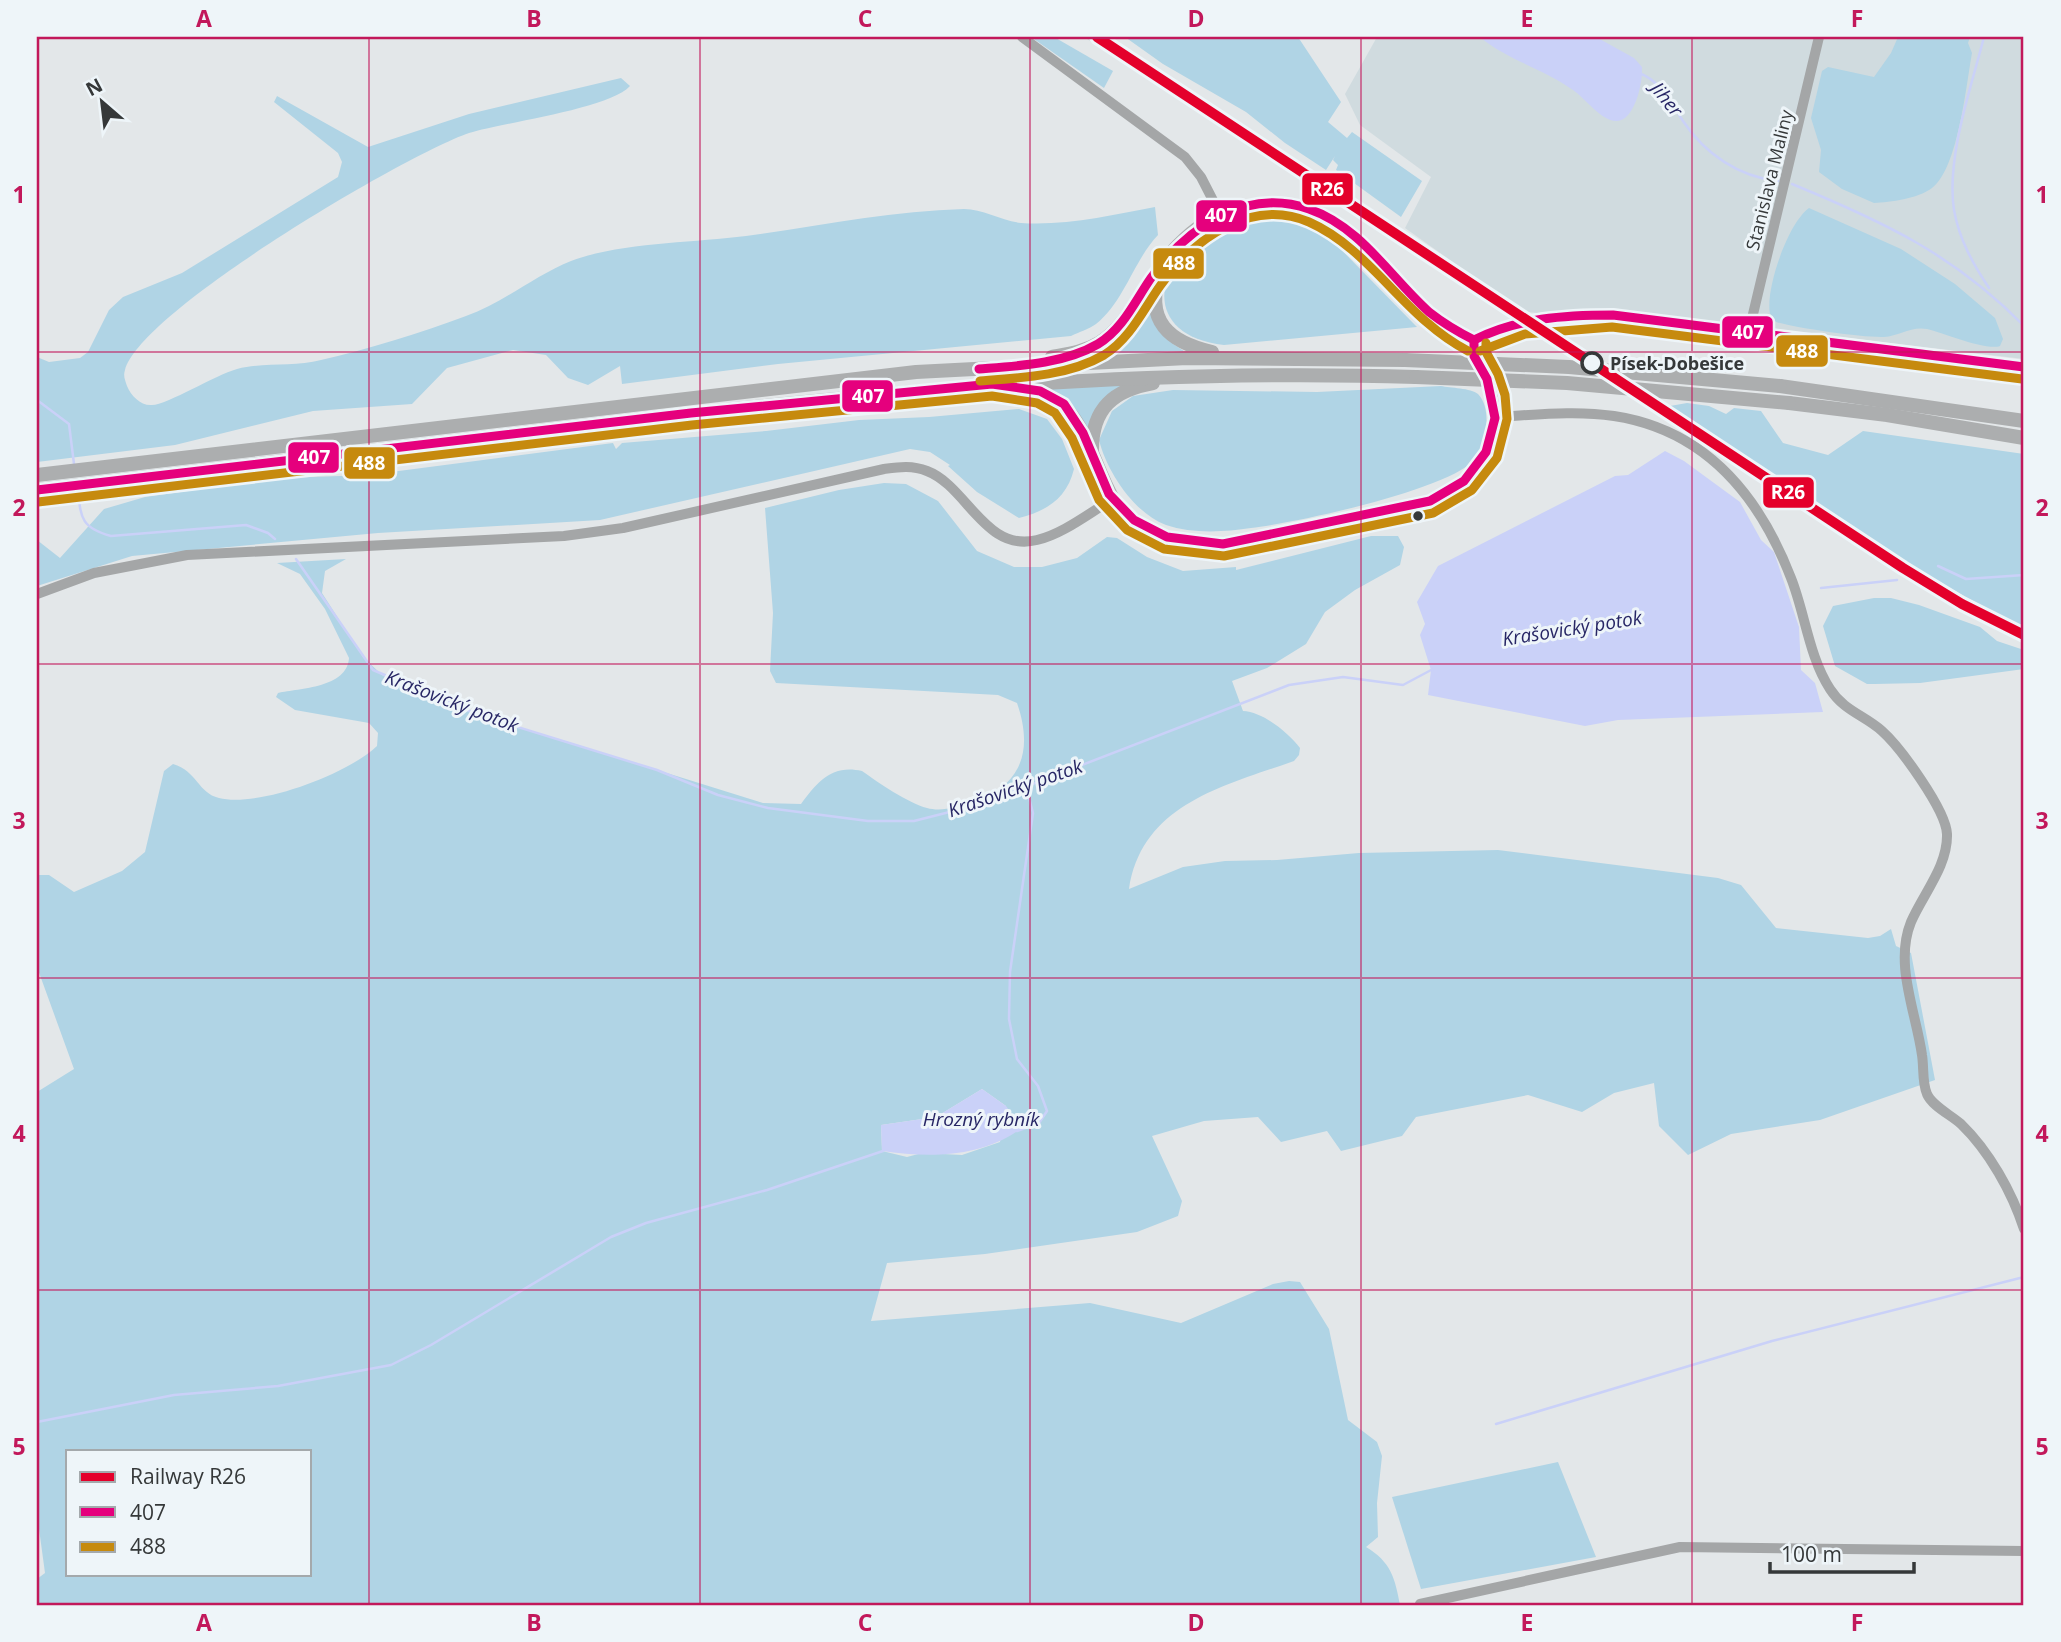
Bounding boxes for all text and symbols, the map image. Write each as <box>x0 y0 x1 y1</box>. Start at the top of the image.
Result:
text: A <box>196 2 212 34</box>
text: B <box>526 2 542 34</box>
text: C <box>858 2 872 34</box>
text: D <box>1187 2 1205 34</box>
text: E <box>1521 2 1533 34</box>
text: F <box>1851 2 1863 34</box>
north arrow <box>66 66 136 136</box>
text: N <box>81 72 107 102</box>
water label: Jiher <box>1643 74 1690 123</box>
street label: Stanislava Maliny <box>1740 106 1798 253</box>
line badge: R26 <box>1301 172 1354 206</box>
text: R26 <box>1310 176 1344 202</box>
text: 1 <box>12 178 26 210</box>
text: 1 <box>2035 178 2049 210</box>
line badge: 407 <box>1195 199 1248 233</box>
text: 407 <box>1205 202 1237 228</box>
line badge: 488 <box>1152 247 1205 280</box>
text: 488 <box>1163 250 1195 276</box>
line badge: 407 <box>1721 315 1774 349</box>
text: 407 <box>1732 319 1764 345</box>
line badge: 488 <box>1775 334 1829 368</box>
text: 488 <box>1786 338 1818 364</box>
place label: Písek-Dobešice <box>1610 351 1744 375</box>
marker: Písek-Dobešice <box>1581 352 1603 374</box>
line badge: 407 <box>841 379 894 413</box>
text: 407 <box>852 383 884 409</box>
line badge: 407 <box>287 441 340 474</box>
text: 407 <box>298 444 330 470</box>
line badge: 488 <box>343 446 396 480</box>
text: 488 <box>353 450 385 476</box>
line badge: R26 <box>1762 476 1815 509</box>
text: R26 <box>1771 479 1805 505</box>
text: 2 <box>12 491 26 523</box>
text: 2 <box>2035 491 2049 523</box>
unlabelled marker <box>1411 509 1425 523</box>
water label: Krašovický potok <box>1500 604 1644 652</box>
water label: Krašovický potok <box>382 664 523 739</box>
water label: Krašovický potok <box>944 753 1086 823</box>
text: 3 <box>12 804 26 836</box>
text: 3 <box>2035 804 2049 836</box>
water label: Hrozný rybník <box>923 1106 1040 1132</box>
text: 4 <box>12 1117 26 1149</box>
text: 4 <box>2035 1117 2049 1149</box>
text: 5 <box>12 1430 26 1462</box>
text: 5 <box>2035 1430 2049 1462</box>
legend <box>66 1450 312 1576</box>
text: Railway R26 <box>130 1462 246 1490</box>
text: 407 <box>130 1498 166 1526</box>
scale bar <box>1770 1530 1914 1574</box>
text: 488 <box>130 1532 166 1560</box>
text: 100 m <box>1781 1540 1842 1568</box>
text: A <box>196 1606 212 1638</box>
text: B <box>526 1606 542 1638</box>
text: C <box>858 1606 872 1638</box>
text: D <box>1187 1606 1205 1638</box>
text: E <box>1521 1606 1533 1638</box>
text: F <box>1851 1606 1863 1638</box>

